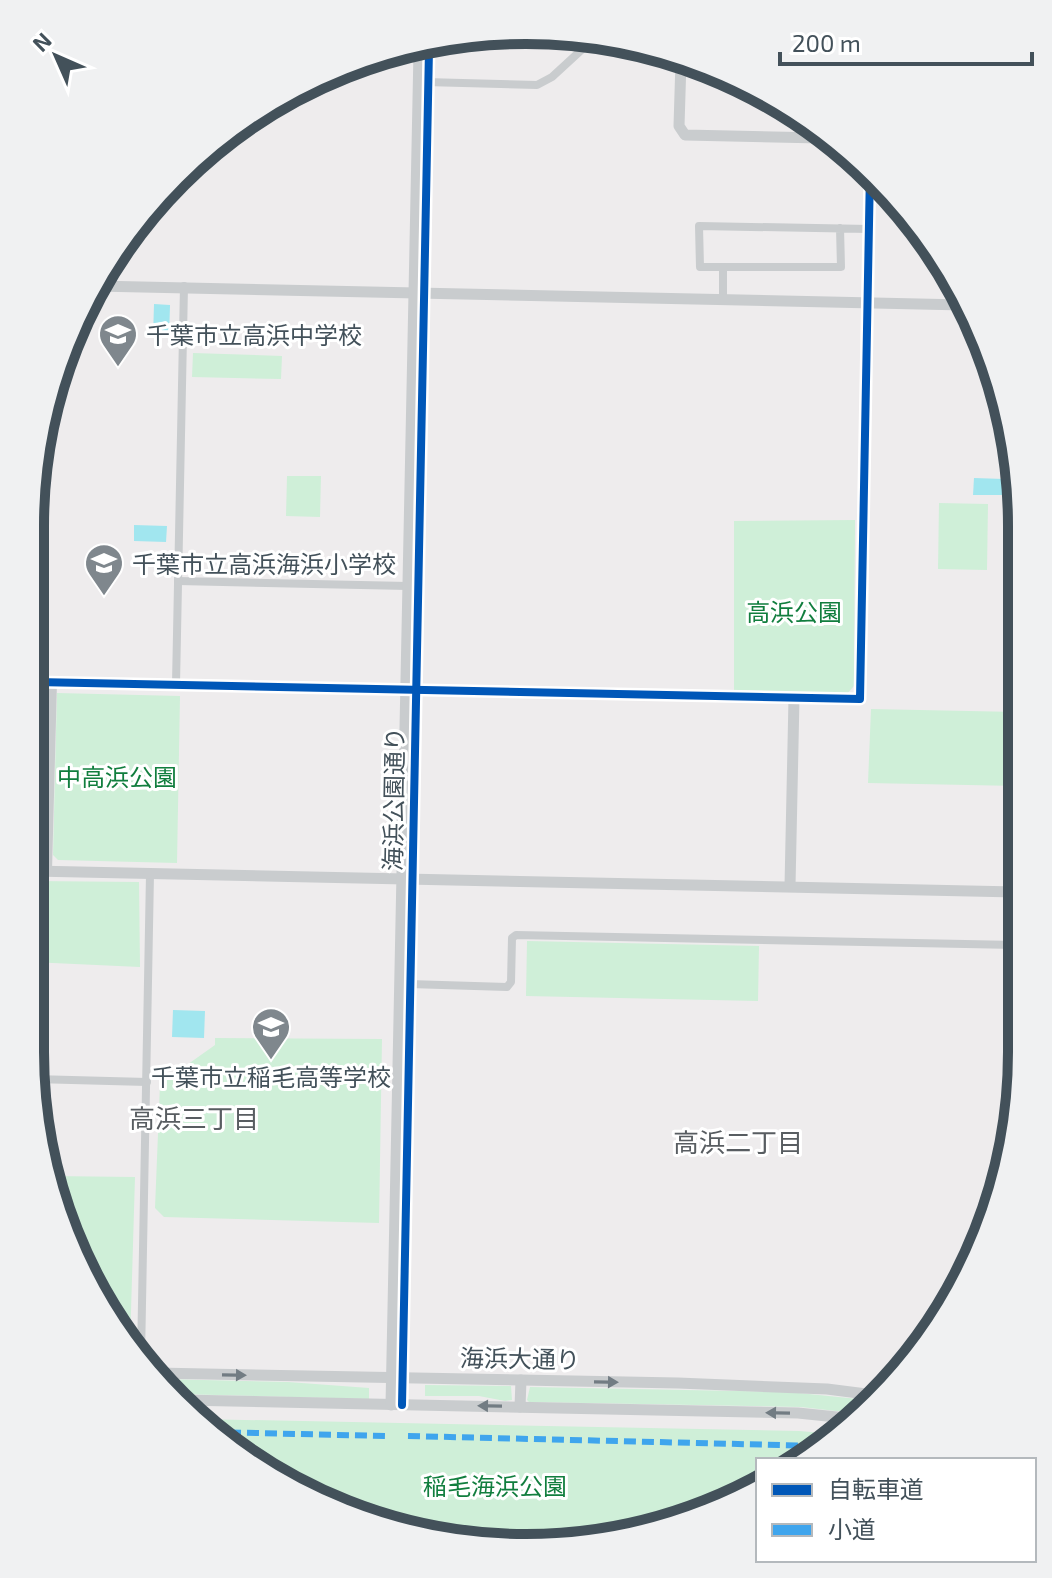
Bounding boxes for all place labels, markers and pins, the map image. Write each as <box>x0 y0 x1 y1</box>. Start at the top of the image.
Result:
school or university icon: 千葉市立高浜中学校 <box>97 313 139 368</box>
place label: 千葉市立高浜中学校 <box>146 320 362 349</box>
school or university icon: 千葉市立高浜海浜小学校 <box>83 542 125 597</box>
place label: 千葉市立高浜海浜小学校 <box>132 549 396 578</box>
school or university icon: 千葉市立稲毛高等学校 <box>250 1006 292 1061</box>
place label: 千葉市立稲毛高等学校 <box>151 1062 391 1091</box>

